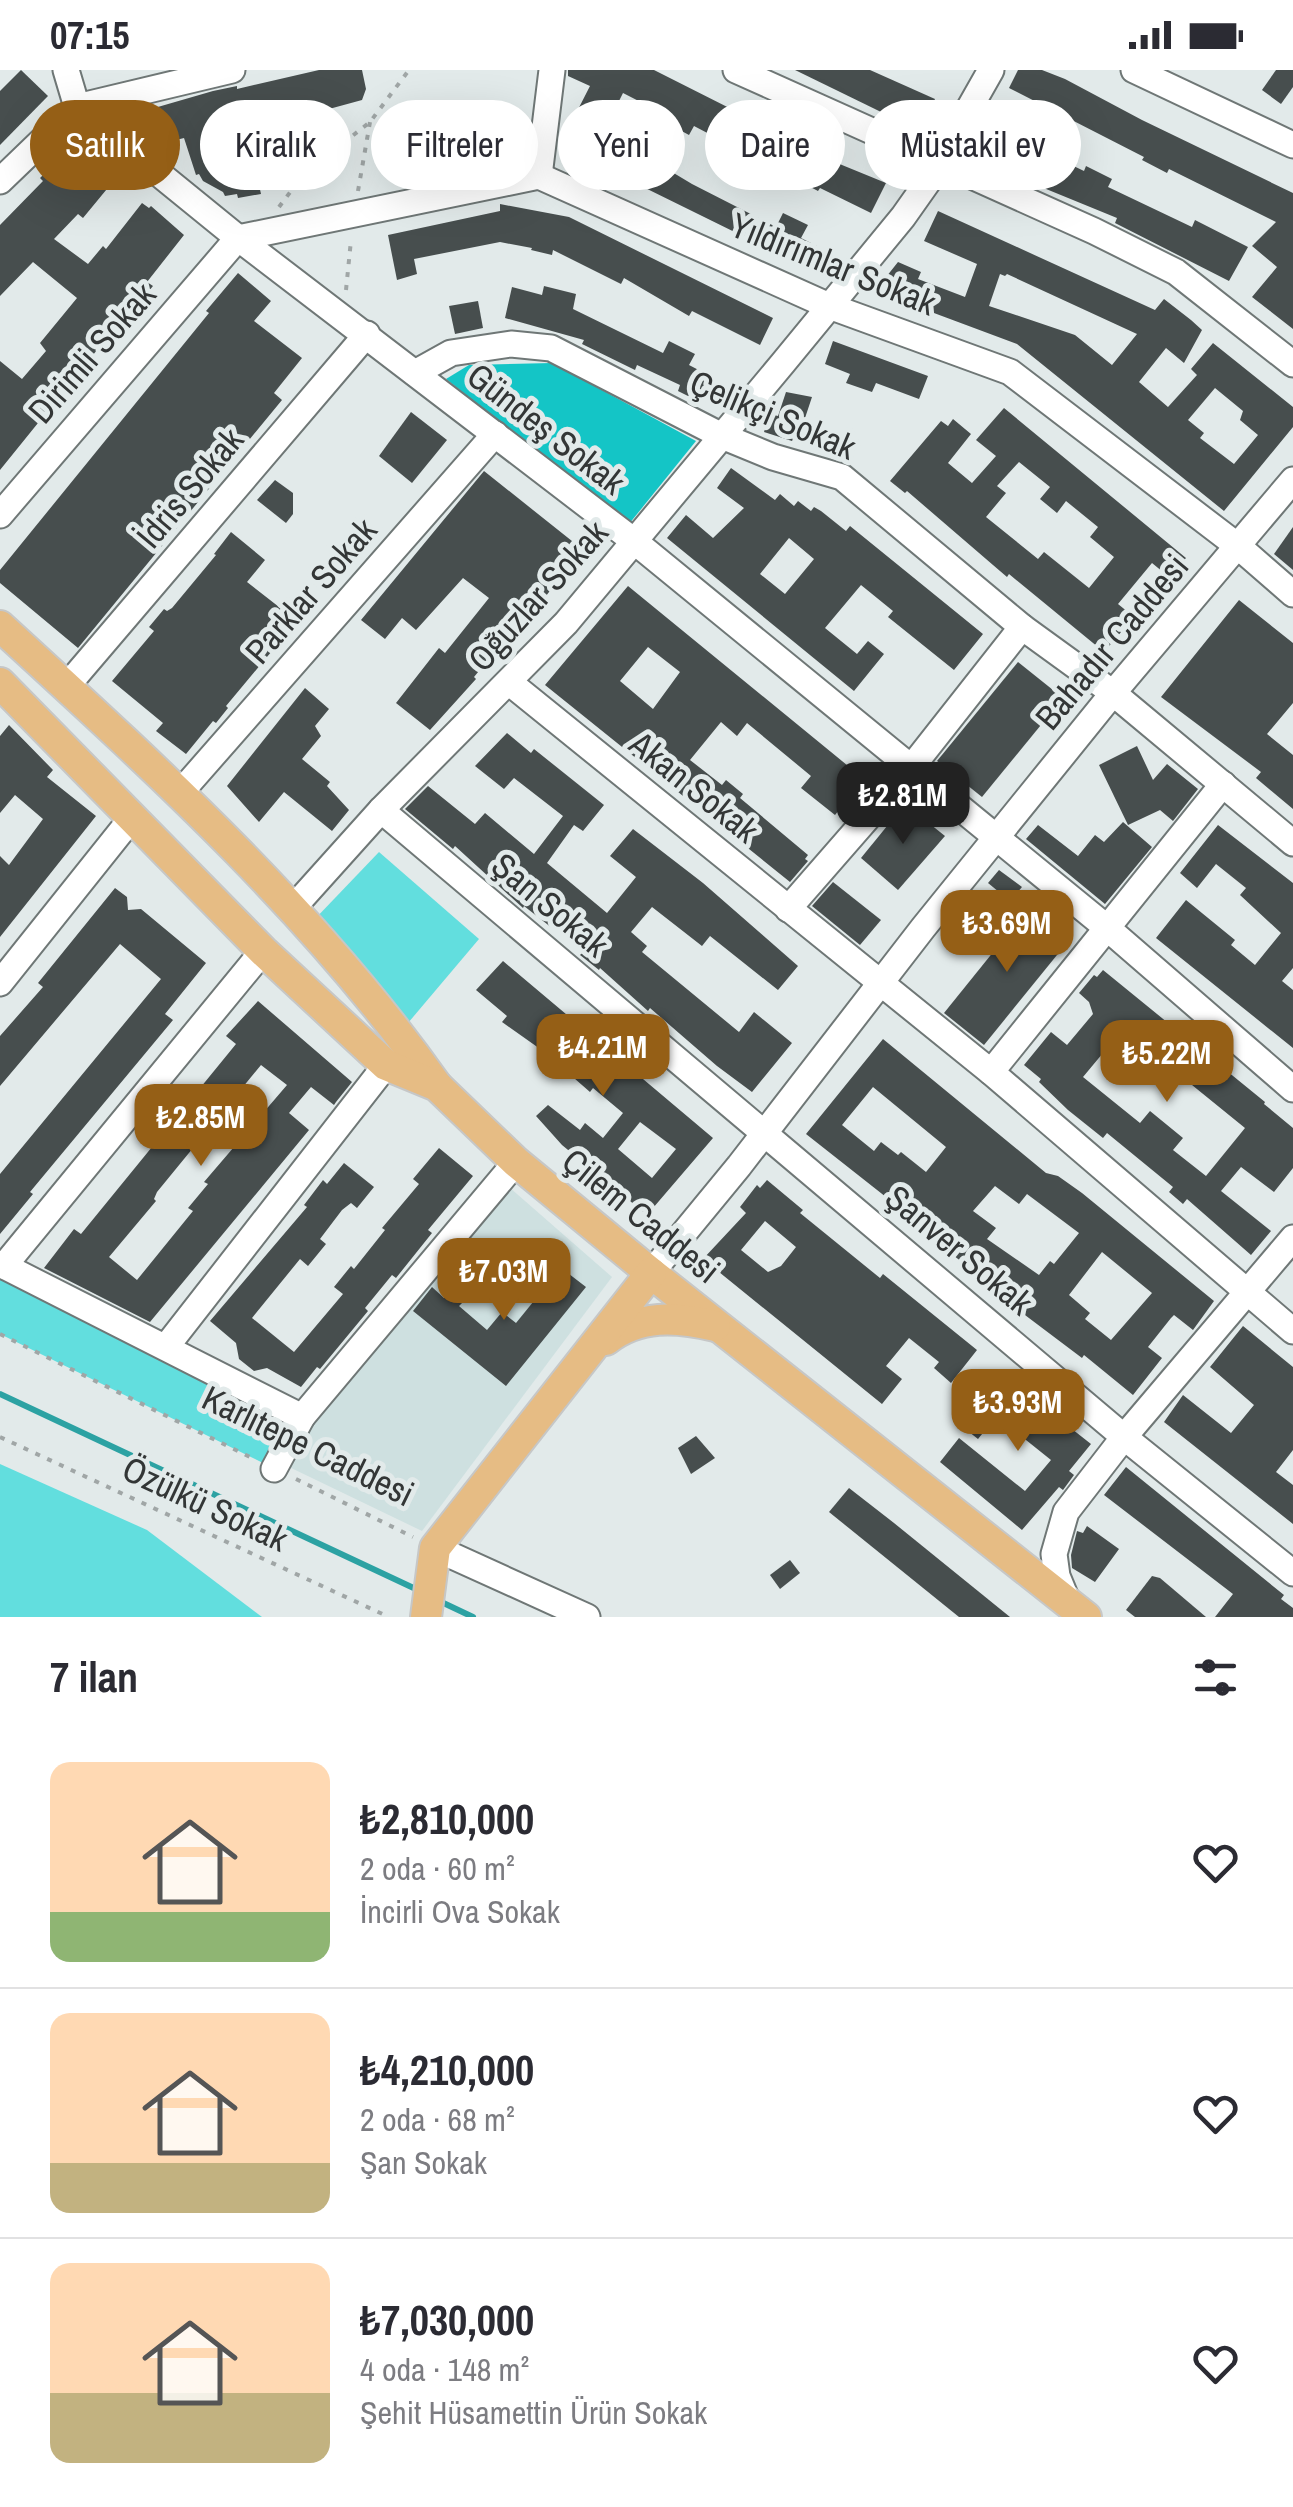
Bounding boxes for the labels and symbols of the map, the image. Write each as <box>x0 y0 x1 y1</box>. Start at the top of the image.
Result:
street label: Yıldırımlar Sokak <box>724 201 943 326</box>
street label: Dirimli Sokak <box>17 272 166 433</box>
street label: Gündeş Sokak <box>458 352 635 505</box>
street label: Çelikçi Sokak <box>683 359 864 471</box>
street label: İdris Sokak <box>125 417 254 558</box>
street label: Parklar Sokak <box>234 507 387 674</box>
street label: Oğuzlar Sokak <box>457 510 619 681</box>
street label: Bahadır Caddesi <box>1024 544 1199 739</box>
street label: Akan Sokak <box>619 720 769 853</box>
pin: ₺2.81M <box>822 762 984 847</box>
street label: Şan Sokak <box>482 842 619 968</box>
pin: ₺3.69M <box>926 890 1088 975</box>
pin: ₺4.21M <box>522 1014 684 1099</box>
pin: ₺5.22M <box>1086 1020 1248 1105</box>
pin: ₺2.85M <box>120 1084 282 1169</box>
street label: Çilem Caddesi <box>553 1138 730 1294</box>
street label: Şanver Sokak <box>876 1174 1043 1325</box>
pin: ₺7.03M <box>423 1238 585 1323</box>
pin: ₺3.93M <box>937 1369 1099 1454</box>
street label: Karlıtepe Caddesi <box>195 1374 422 1517</box>
street label: Özülkü Sokak <box>115 1445 296 1563</box>

